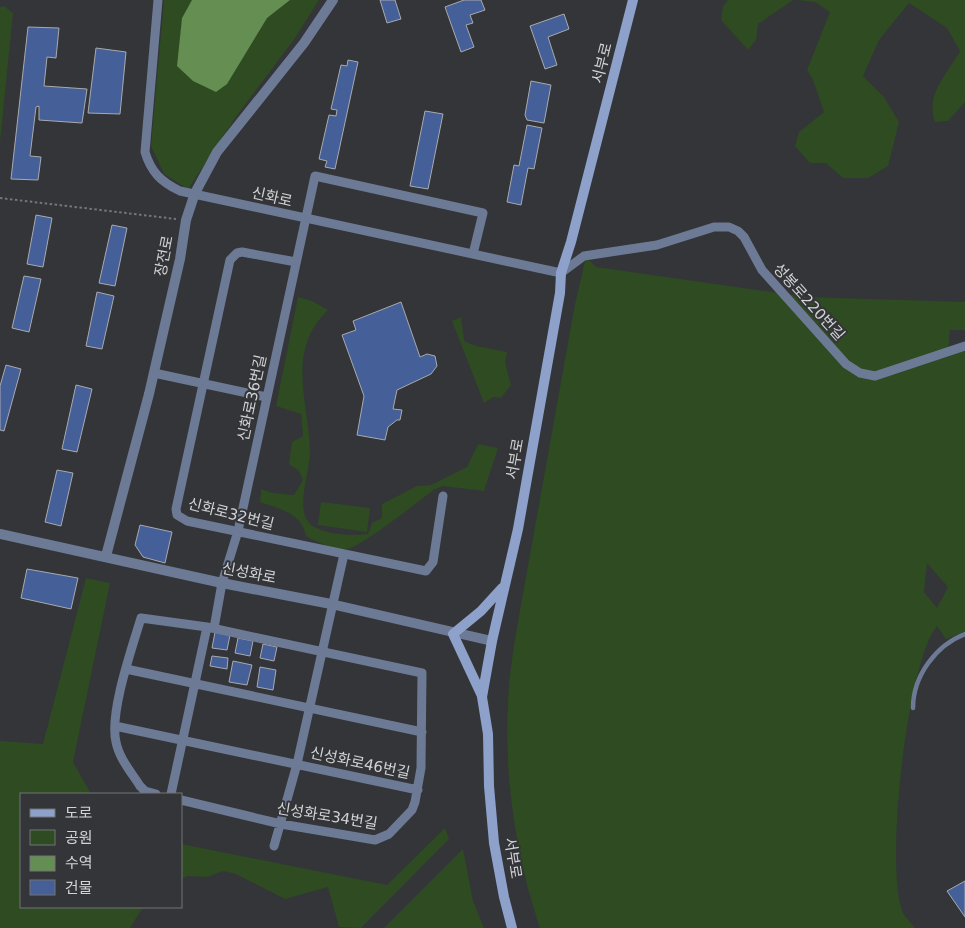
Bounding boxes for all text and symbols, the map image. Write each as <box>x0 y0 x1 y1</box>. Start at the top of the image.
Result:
street label: 서부로 <box>588 41 616 85</box>
street label: 신화로 <box>250 184 294 210</box>
street label: 장전로 <box>151 234 177 278</box>
street label: 성봉로220번길 <box>770 260 848 344</box>
street label: 신화로36번길 <box>234 353 270 443</box>
street label: 서부로 <box>503 437 527 481</box>
street label: 신화로32번길 <box>186 495 276 533</box>
street label: 신성화로 <box>220 559 278 587</box>
street label: 신성화로46번길 <box>308 744 412 782</box>
legend <box>20 793 182 908</box>
street label: 신성화로34번길 <box>275 799 379 833</box>
text: 도로 <box>65 804 93 822</box>
text: 공원 <box>65 829 93 847</box>
street label: 서부로 <box>501 836 525 880</box>
text: 수역 <box>65 854 93 872</box>
text: 건물 <box>65 879 93 897</box>

